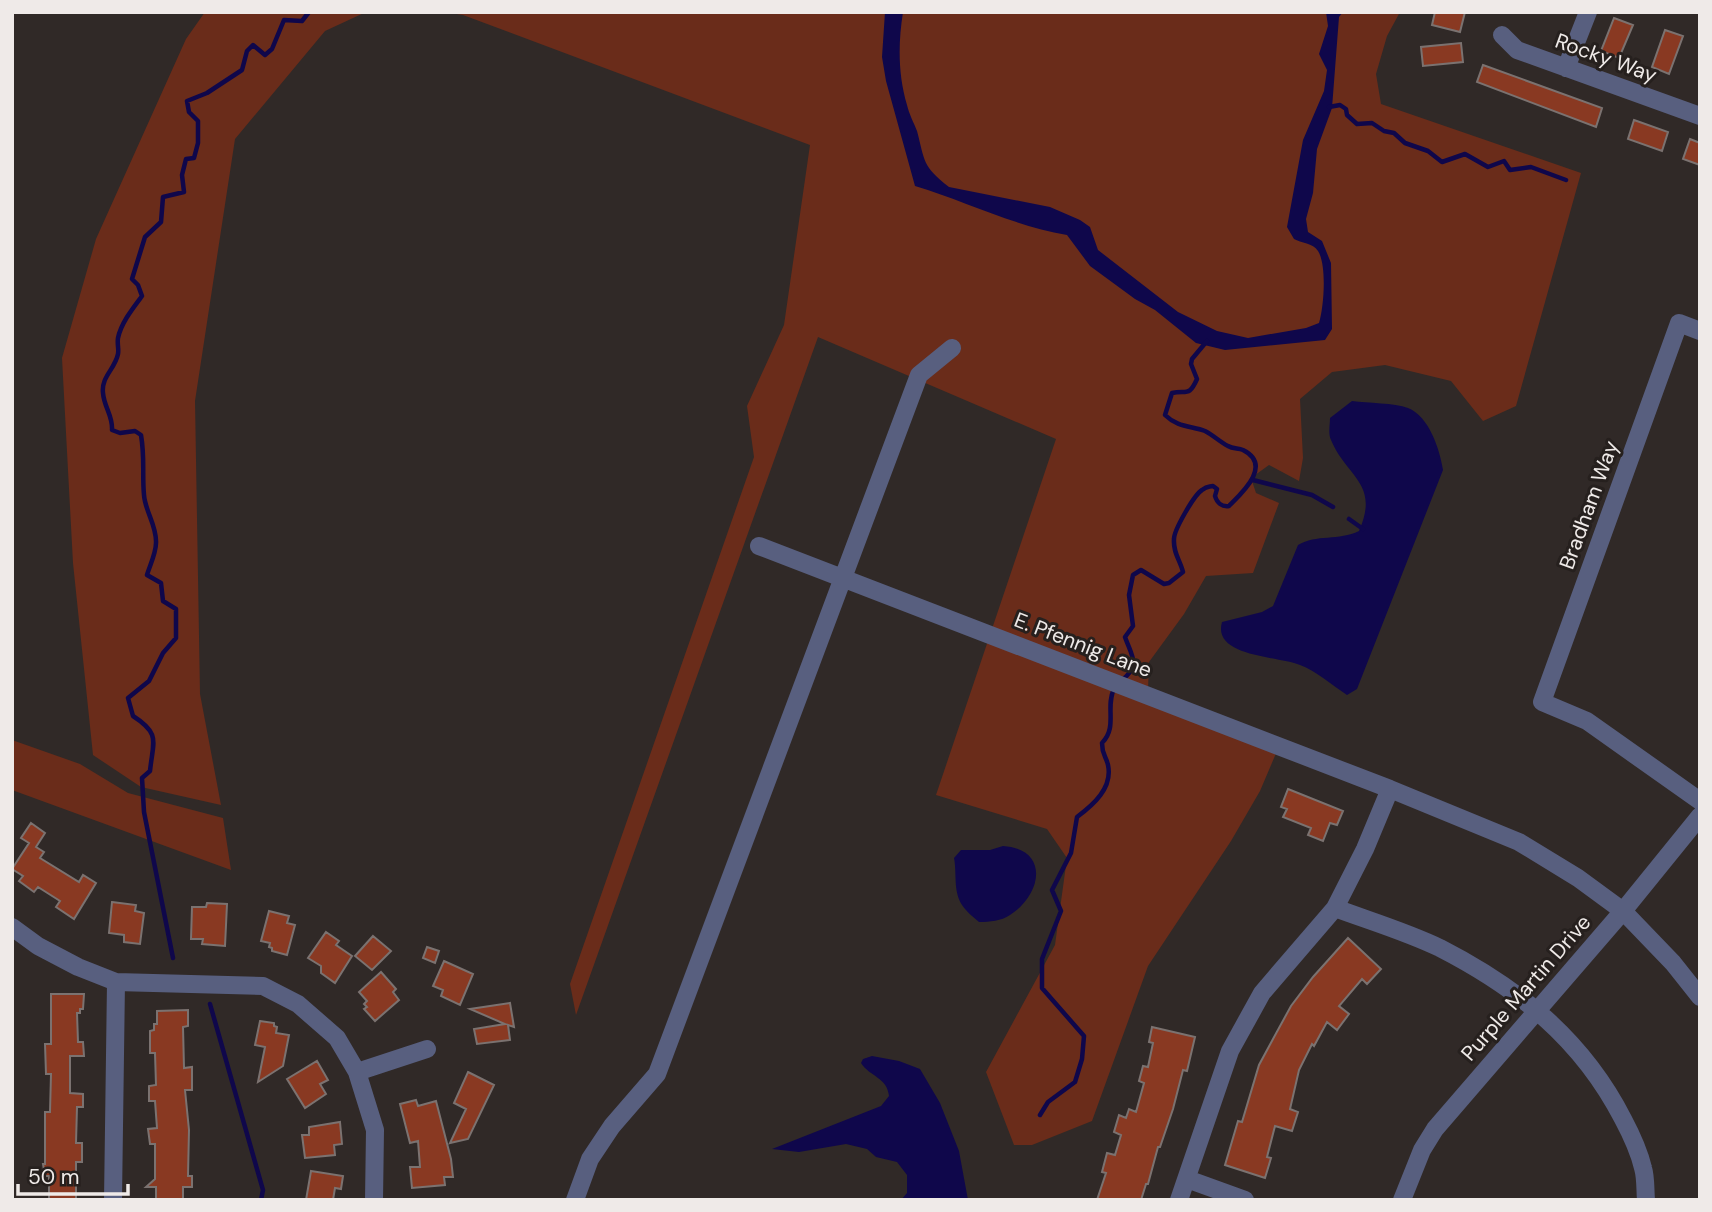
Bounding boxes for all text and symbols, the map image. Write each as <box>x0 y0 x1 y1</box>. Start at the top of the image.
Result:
street label: Rocky Way <box>1551 27 1661 89</box>
street label: Bradham Way <box>1553 437 1625 573</box>
street label: E. Pfennig Lane <box>1010 606 1156 684</box>
street label: Purple Martin Drive <box>1455 909 1597 1067</box>
scale bar <box>18 1152 128 1196</box>
text: 50 m <box>28 1163 79 1191</box>

